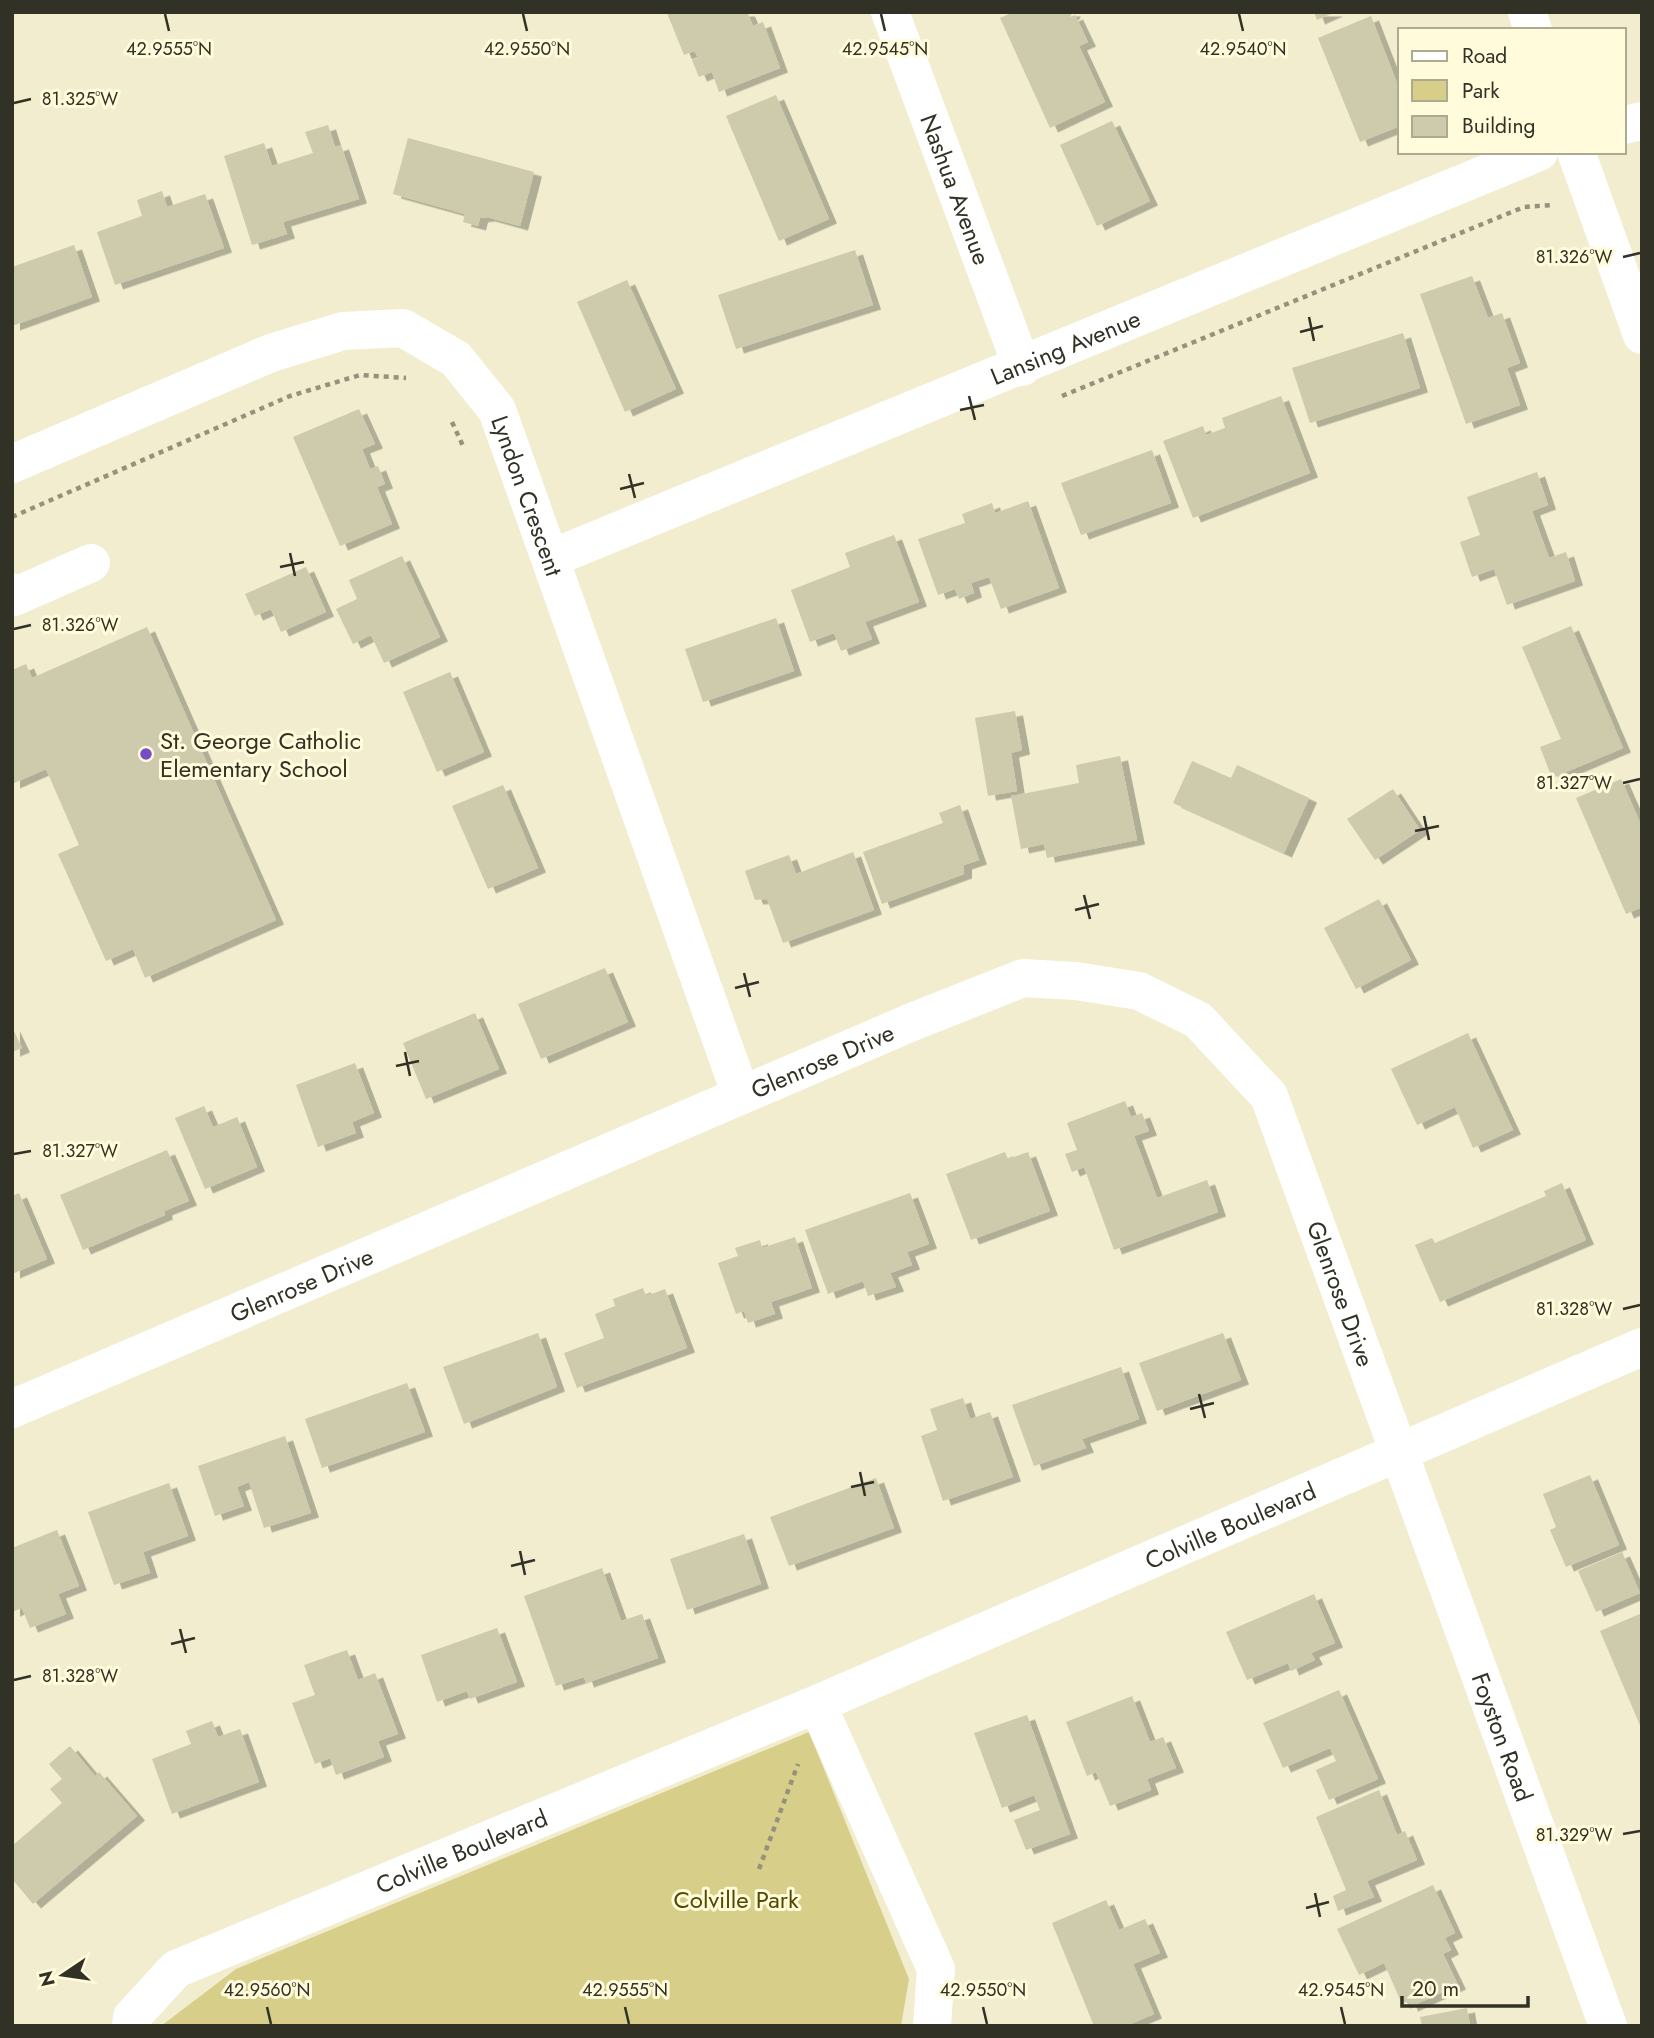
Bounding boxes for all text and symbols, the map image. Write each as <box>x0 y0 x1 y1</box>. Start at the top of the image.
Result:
legend <box>1398 28 1626 154</box>
text: 42.9555°N <box>126 36 212 62</box>
text: 42.9550°N <box>484 36 570 62</box>
text: 42.9545°N <box>842 36 928 62</box>
text: 42.9540°N <box>1200 36 1286 62</box>
text: Road <box>1462 41 1507 71</box>
text: Park <box>1462 76 1500 106</box>
text: 81.325°W <box>42 86 118 112</box>
street label: Nashua Avenue <box>912 109 1000 270</box>
text: Building <box>1462 111 1535 141</box>
text: 81.326°W <box>1536 244 1612 270</box>
street label: Lansing Avenue <box>985 300 1146 393</box>
street label: Lyndon Crescent <box>483 411 572 581</box>
text: 81.326°W <box>42 612 118 638</box>
place label: St. George Catholic Elementary School <box>160 723 361 786</box>
marker: St. George Catholic Elementary School <box>138 746 154 762</box>
text: 81.327°W <box>1536 770 1612 796</box>
street label: Glenrose Drive <box>745 1014 899 1107</box>
text: 81.327°W <box>42 1138 118 1164</box>
street label: Glenrose Drive <box>1298 1216 1384 1371</box>
street label: Glenrose Drive <box>224 1238 378 1331</box>
text: 81.328°W <box>1536 1296 1612 1322</box>
street label: Colville Boulevard <box>1139 1473 1321 1578</box>
text: 81.328°W <box>42 1663 118 1689</box>
street label: Foyston Road <box>1463 1668 1542 1806</box>
street label: Colville Boulevard <box>370 1800 553 1902</box>
text: 81.329°W <box>1536 1822 1612 1848</box>
park label: Colville Park <box>673 1882 799 1917</box>
north arrow <box>28 1940 98 2010</box>
scale bar <box>1402 1965 1528 2009</box>
text: N <box>32 1968 62 1989</box>
text: 20 m <box>1412 1974 1459 2004</box>
text: 42.9560°N <box>224 1977 310 2003</box>
text: 42.9555°N <box>582 1977 668 2003</box>
text: 42.9550°N <box>940 1977 1026 2003</box>
text: 42.9545°N <box>1298 1977 1384 2003</box>

